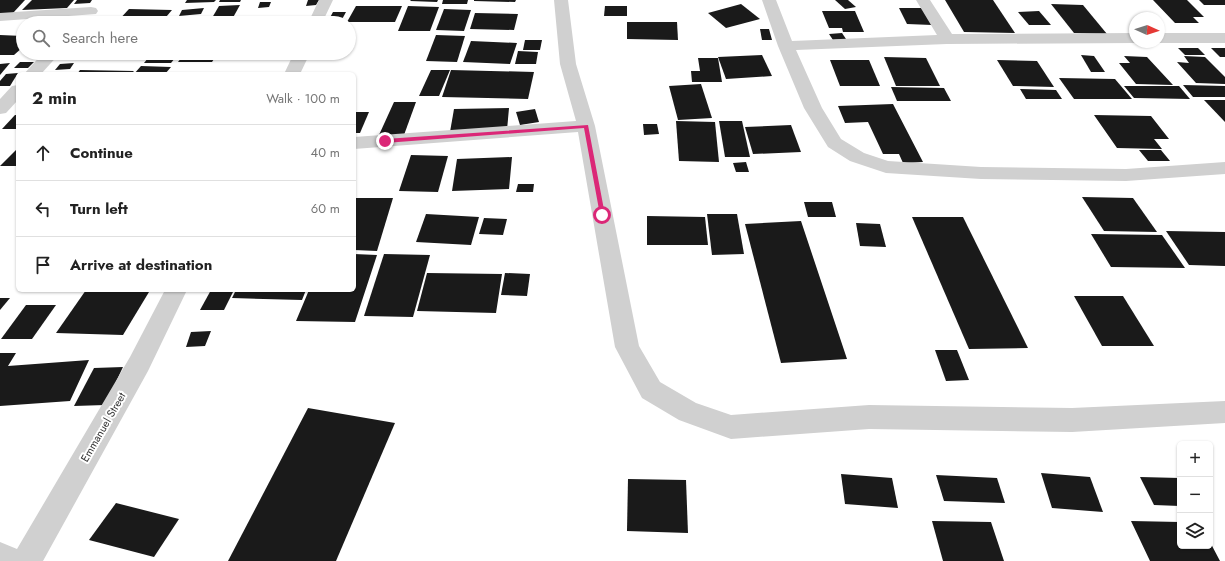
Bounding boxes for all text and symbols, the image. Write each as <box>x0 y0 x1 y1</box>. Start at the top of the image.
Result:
north arrow <box>1129 12 1165 48</box>
search box <box>16 16 356 60</box>
icon: search <box>30 27 52 49</box>
text: Search here <box>62 27 138 49</box>
text: 2 min <box>32 86 77 110</box>
text: Walk · 100 m <box>266 89 340 108</box>
route end <box>376 132 394 150</box>
icon: ahead <box>32 142 54 164</box>
text: Continue <box>70 142 133 164</box>
text: 40 m <box>311 143 340 162</box>
icon: left <box>32 198 54 220</box>
text: Turn left <box>70 198 128 220</box>
text: 60 m <box>311 199 340 218</box>
route start <box>593 206 611 224</box>
icon: arrive <box>32 254 54 276</box>
text: Arrive at destination <box>70 254 212 276</box>
street label: Emmanuel Street <box>77 389 130 465</box>
map controls <box>1177 441 1213 549</box>
button: + <box>1177 441 1213 477</box>
button: − <box>1177 477 1213 513</box>
button: layers <box>1177 513 1213 549</box>

